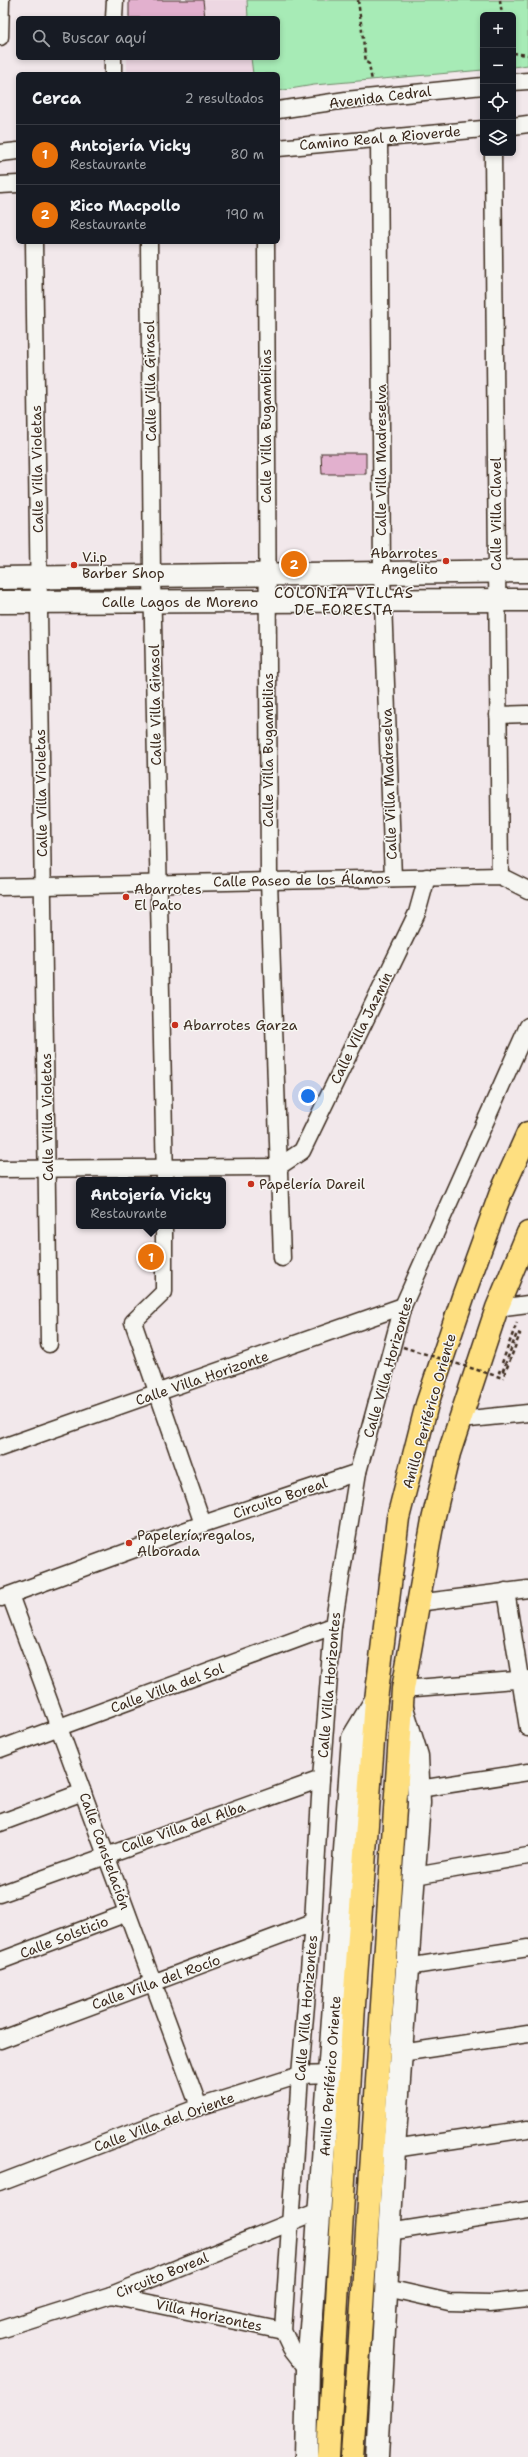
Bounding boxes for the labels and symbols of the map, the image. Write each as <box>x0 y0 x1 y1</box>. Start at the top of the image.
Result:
street label: Avenida Cedral <box>328 82 433 112</box>
street label: Camino Real a Rioverde <box>298 122 462 154</box>
street label: Calle Villa Girasol <box>140 319 160 442</box>
street label: Calle Villa Bugambilias <box>257 349 275 503</box>
street label: Calle Villa Madreselva <box>372 384 390 536</box>
street label: Calle Villa Violetas <box>27 405 47 533</box>
street label: Calle Villa Clavel <box>487 457 505 571</box>
place label: Abarrotes Angelito <box>370 544 438 578</box>
place label: V.i.p Barber Shop <box>82 548 165 582</box>
pin: 2 <box>281 549 307 579</box>
marker: Abarrotes Angelito <box>441 556 451 566</box>
marker: V.i.p Barber Shop <box>69 560 79 570</box>
district label: COLONIA VILLAS DE FORESTA <box>274 583 414 620</box>
street label: Calle Lagos de Moreno <box>102 593 258 611</box>
street label: Calle Villa Girasol <box>145 643 165 766</box>
street label: Calle Villa Bugambilias <box>259 673 277 827</box>
street label: Calle Villa Madreselva <box>377 708 401 860</box>
street label: Calle Villa Violetas <box>31 729 51 857</box>
street label: Calle Paseo de los Álamos <box>213 869 391 891</box>
place label: Abarrotes El Pato <box>134 880 202 914</box>
marker: Abarrotes El Pato <box>121 892 131 902</box>
street label: Calle Villa Jazmín <box>326 969 396 1087</box>
place label: Abarrotes Garza <box>183 1016 298 1034</box>
marker: Abarrotes Garza <box>170 1020 180 1030</box>
street label: Calle Villa Violetas <box>37 1053 57 1181</box>
your location <box>298 1086 318 1106</box>
place label: Papelería Dareil <box>259 1175 366 1193</box>
marker: Papelería Dareil <box>246 1179 256 1189</box>
pin: 1 <box>138 1242 164 1272</box>
street label: Calle Villa Horizontes <box>359 1294 417 1440</box>
street label: Anillo Periférico Oriente <box>398 1331 460 1491</box>
street label: Calle Villa Horizonte <box>133 1347 271 1409</box>
street label: Circuito Boreal <box>231 1473 330 1523</box>
place label: Papelería,regalos, Alborada <box>137 1526 255 1560</box>
marker: Papelería,regalos, Alborada <box>124 1538 134 1548</box>
street label: Calle Villa Horizontes <box>314 1611 344 1759</box>
street label: Calle Villa del Sol <box>108 1659 227 1717</box>
street label: Calle Constelación <box>75 1790 135 1913</box>
street label: Calle Villa del Alba <box>119 1797 248 1857</box>
street label: Calle Solsticio <box>17 1912 111 1962</box>
street label: Calle Villa Horizontes <box>291 1934 321 2082</box>
street label: Calle Villa del Rocío <box>89 1950 223 2014</box>
street label: Anillo Periférico Oriente <box>315 1995 345 2157</box>
street label: Calle Villa del Oriente <box>91 2088 237 2156</box>
street label: Circuito Boreal <box>113 2248 212 2302</box>
street label: Villa Horizontes <box>154 2295 264 2335</box>

